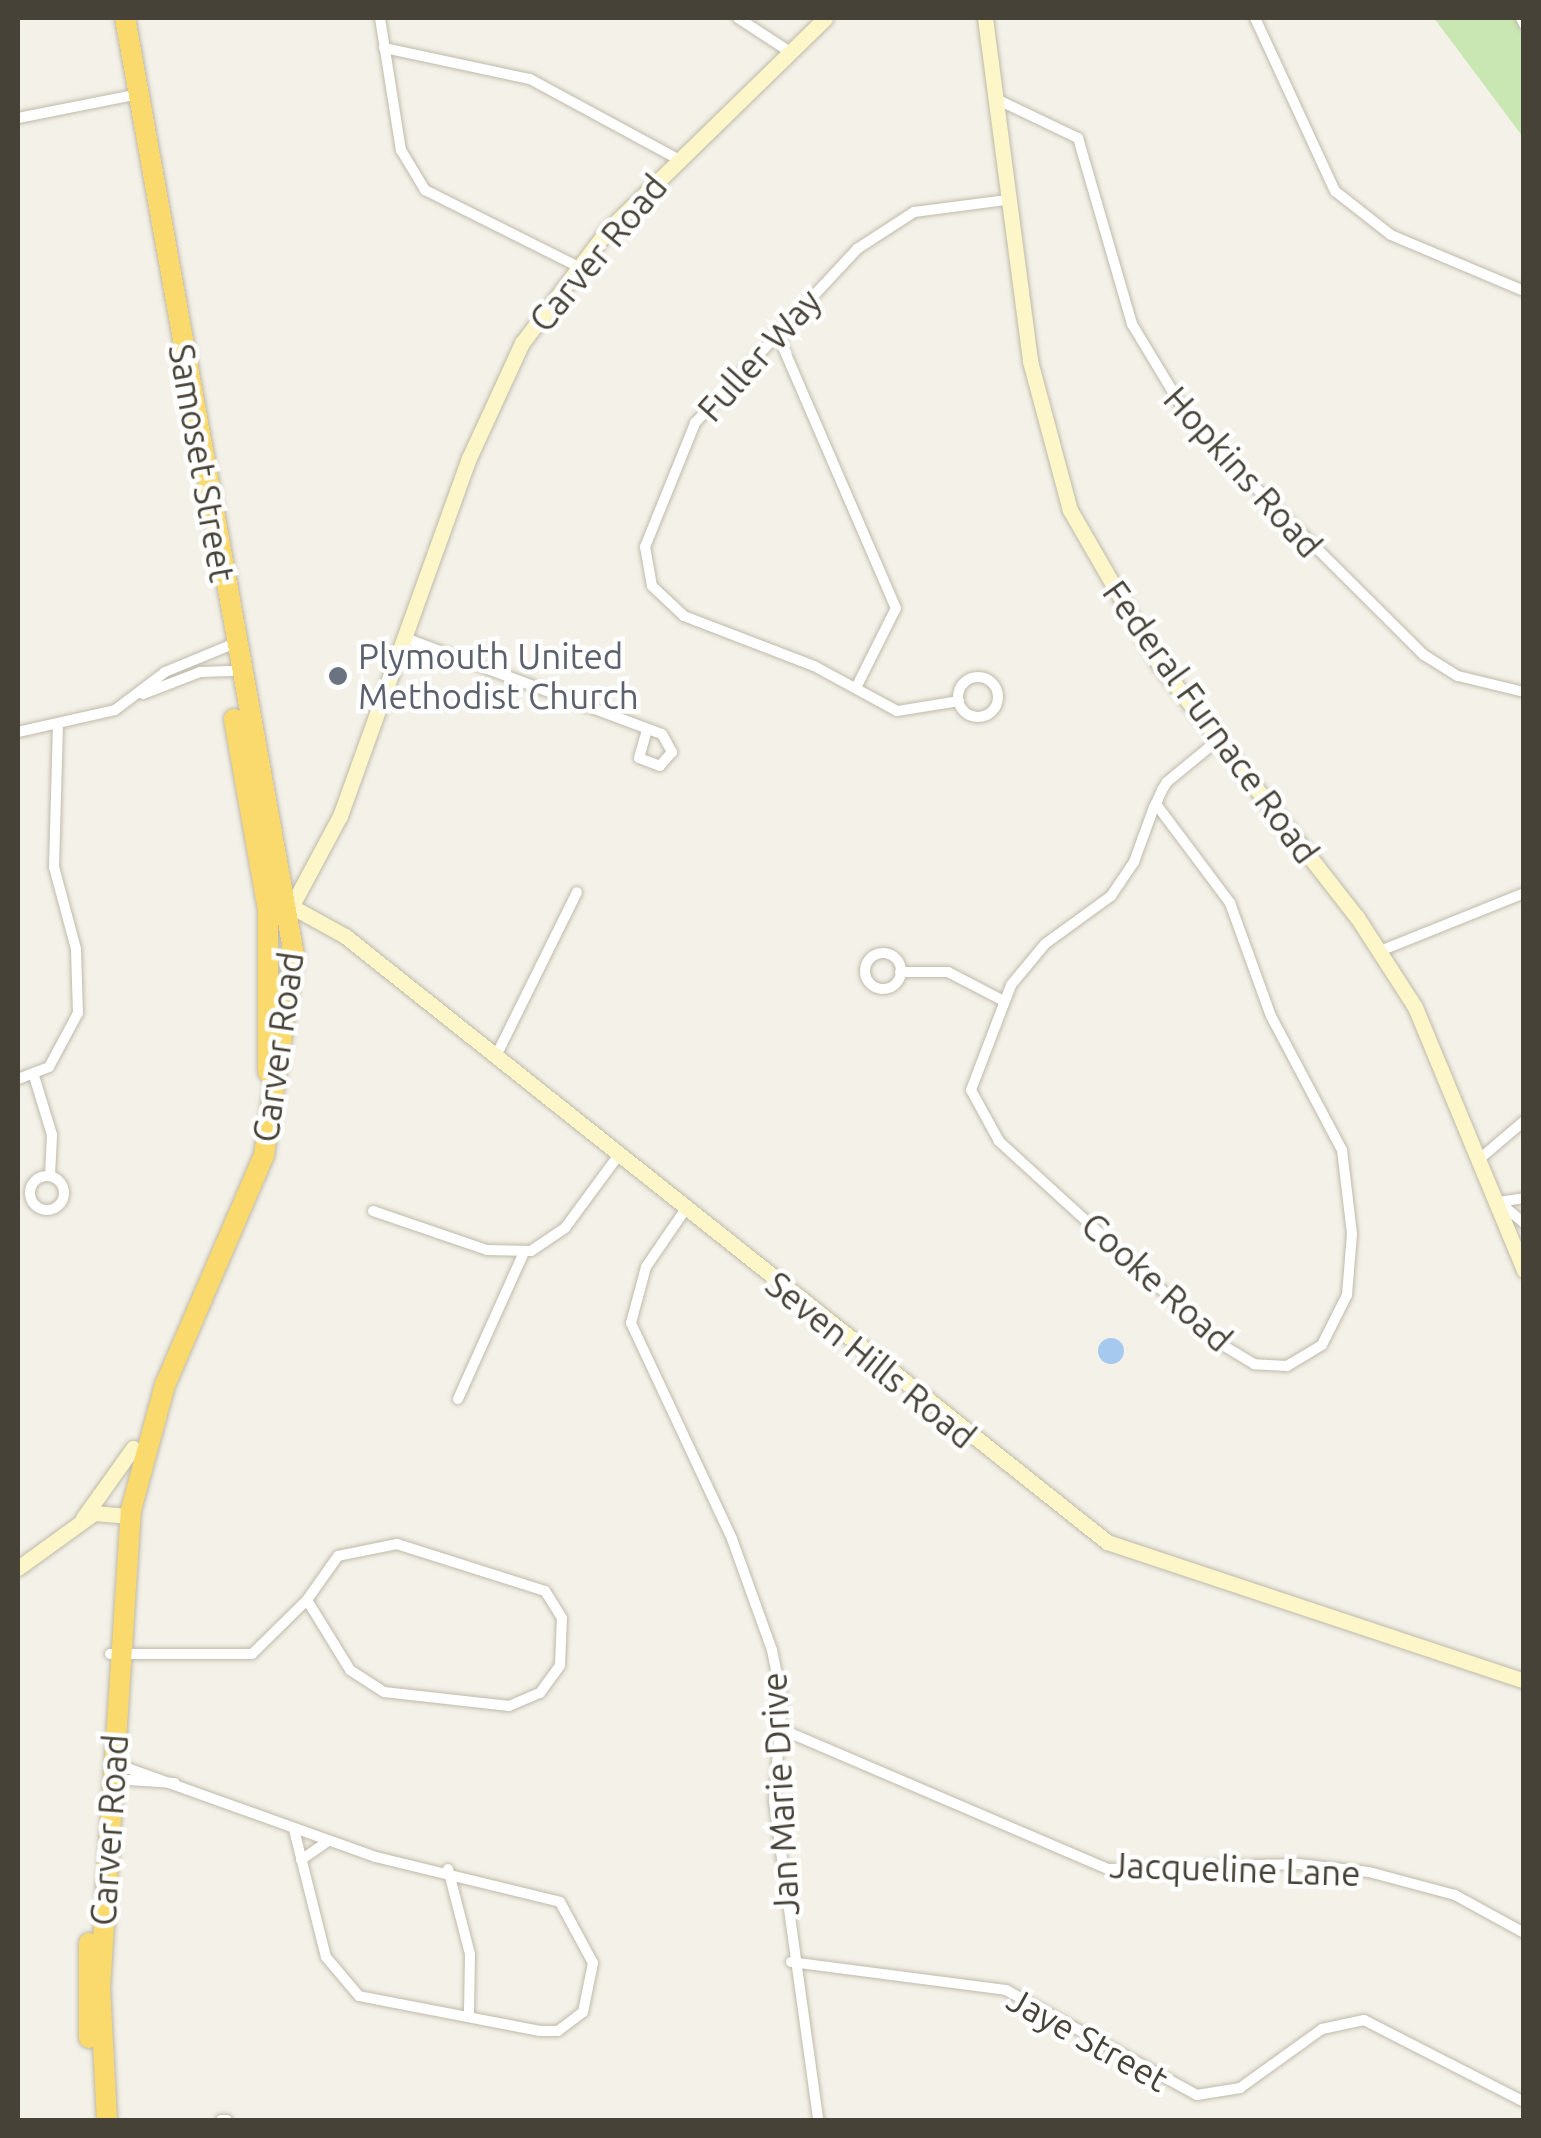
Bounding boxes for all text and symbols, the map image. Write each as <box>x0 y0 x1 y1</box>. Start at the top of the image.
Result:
street label: Carver Road <box>520 166 676 340</box>
street label: Fuller Way <box>689 280 829 430</box>
street label: Samoset Street <box>160 341 244 585</box>
street label: Hopkins Road <box>1155 378 1331 566</box>
street label: Federal Furnace Road <box>1094 572 1328 872</box>
place label: Plymouth United Methodist Church <box>358 635 639 717</box>
marker: Plymouth United Methodist Church <box>327 665 349 687</box>
street label: Carver Road <box>244 949 312 1145</box>
street label: Cooke Road <box>1073 1204 1241 1360</box>
street label: Seven Hills Road <box>758 1263 984 1457</box>
street label: Jan Marie Drive <box>753 1671 807 1917</box>
street label: Carver Road <box>81 1733 137 1927</box>
street label: Jacqueline Lane <box>1109 1844 1361 1894</box>
street label: Jaye Street <box>1000 1978 1176 2100</box>

